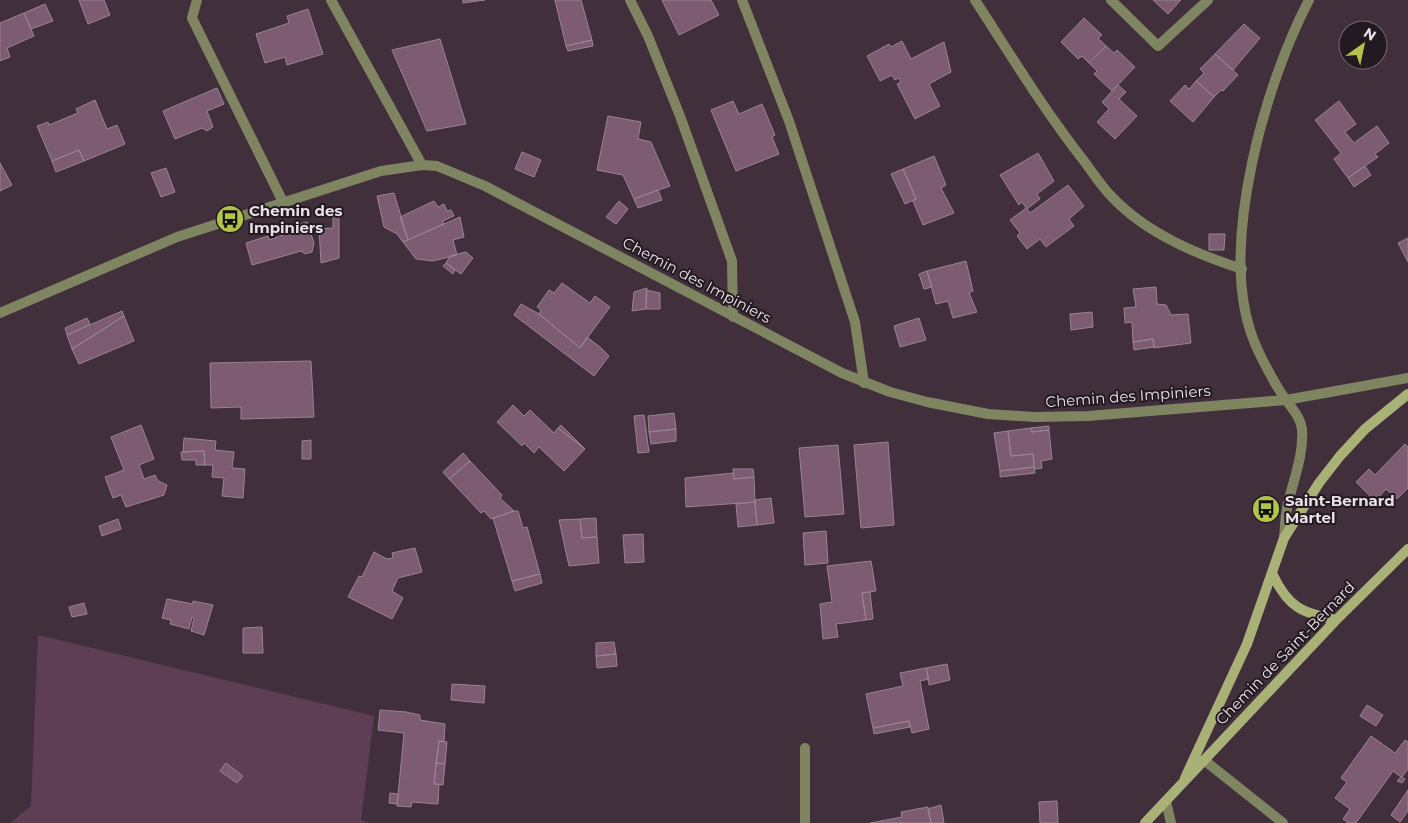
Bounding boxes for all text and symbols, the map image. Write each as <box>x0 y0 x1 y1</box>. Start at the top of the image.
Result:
north arrow <box>1338 20 1388 70</box>
text: N <box>1360 23 1380 45</box>
place label: Chemin des Impiniers <box>249 201 342 237</box>
bus stop icon: Chemin des Impiniers <box>215 204 245 234</box>
street label: Chemin des Impiniers <box>619 233 775 327</box>
street label: Chemin des Impiniers <box>1045 381 1211 411</box>
place label: Saint-Bernard Martel <box>1285 491 1395 527</box>
bus stop icon: Saint-Bernard Martel <box>1251 494 1281 524</box>
street label: Chemin de Saint-Bernard <box>1211 577 1359 729</box>

